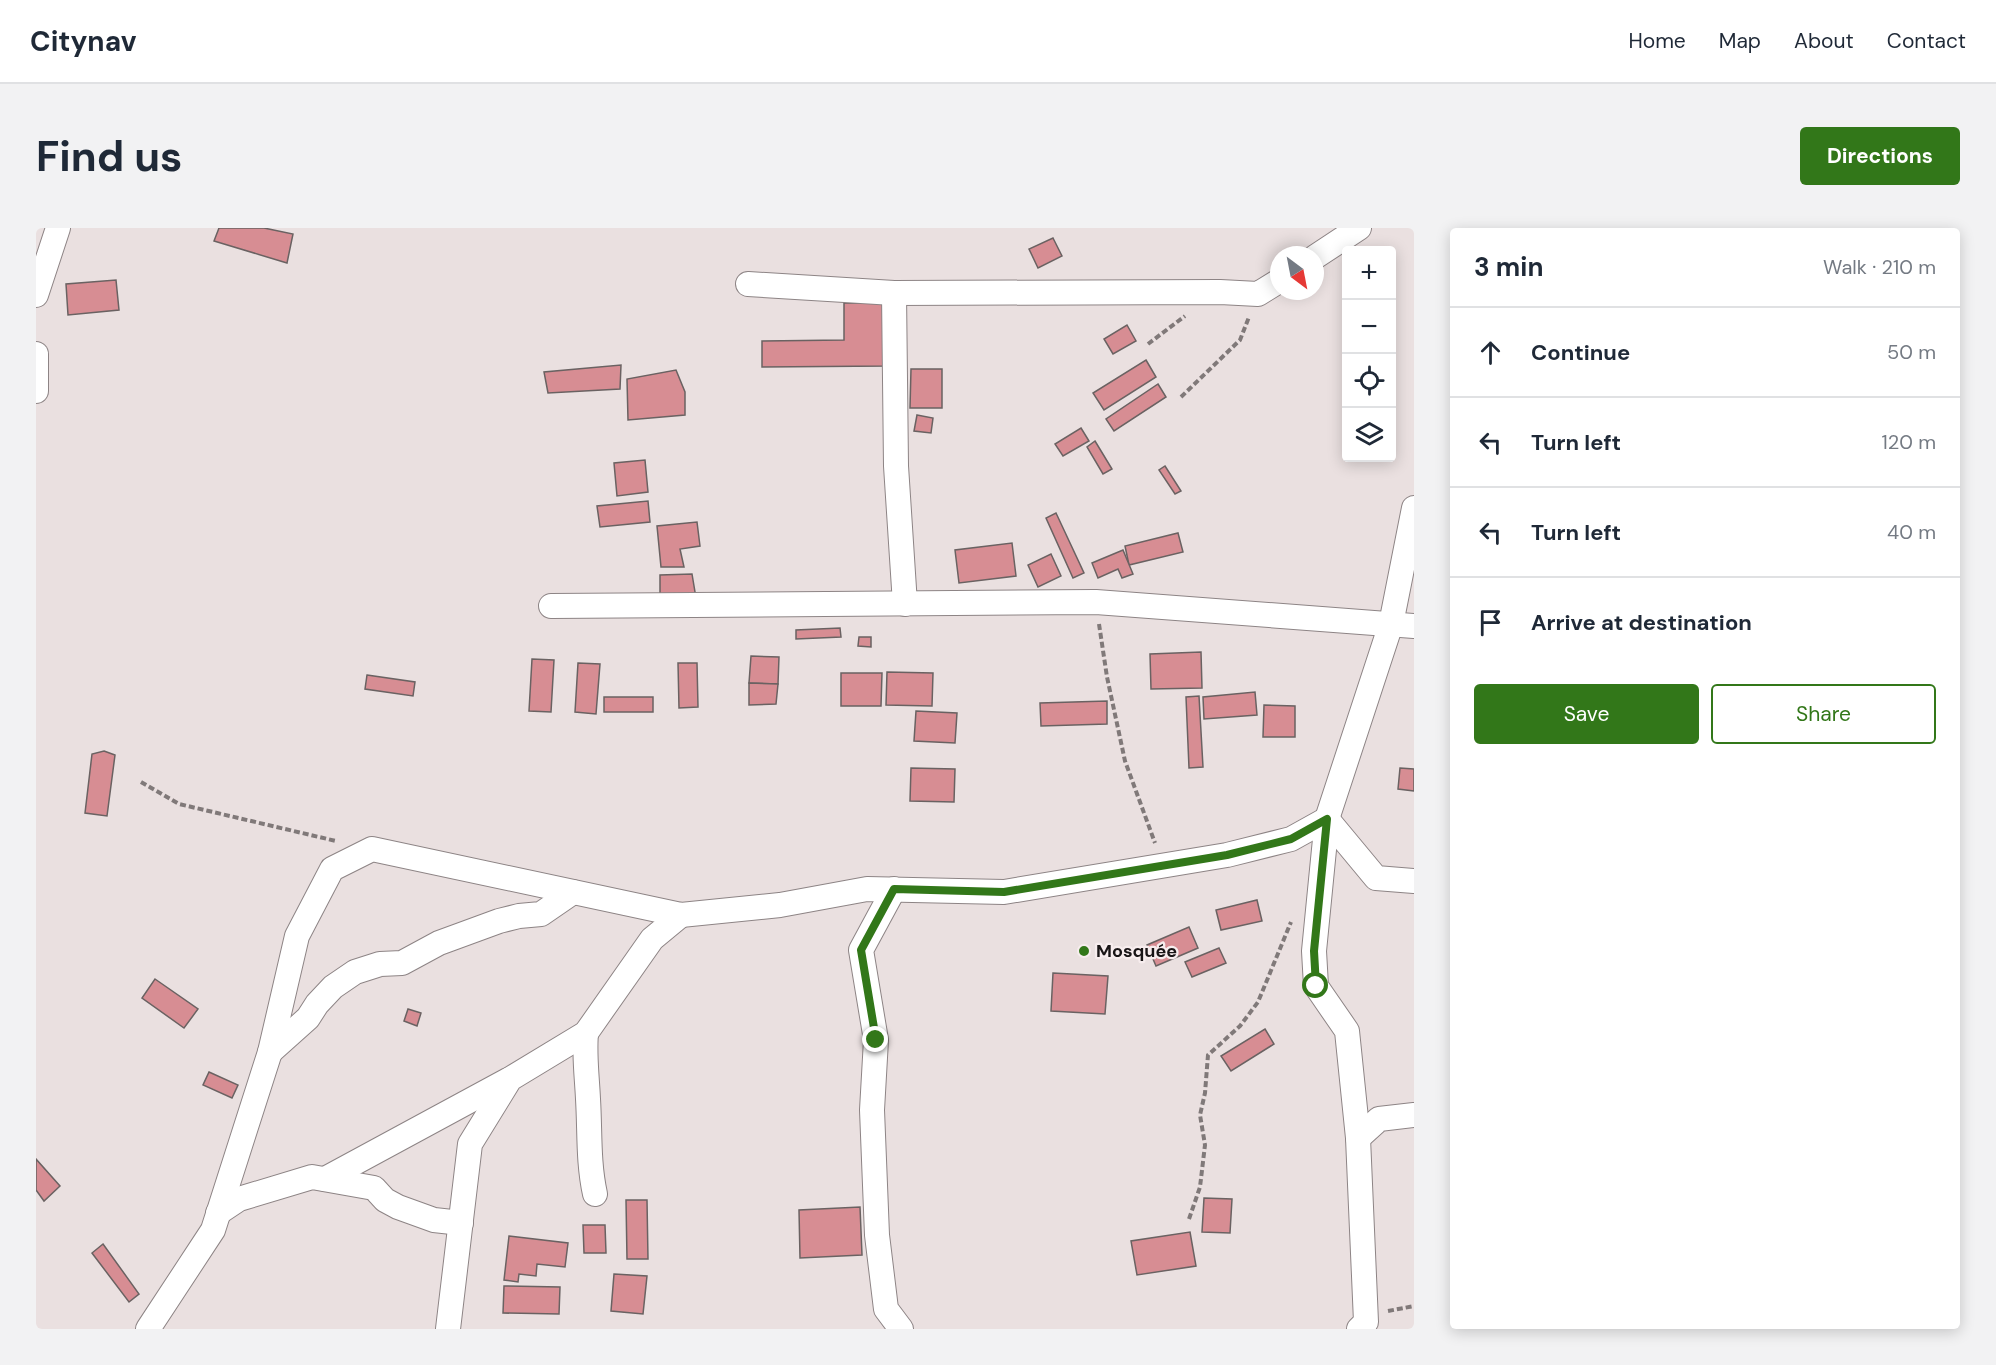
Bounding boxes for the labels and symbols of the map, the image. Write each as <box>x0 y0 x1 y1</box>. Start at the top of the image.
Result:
north arrow <box>1270 246 1324 300</box>
place label: Mosquée <box>1096 939 1177 963</box>
marker: Mosquée <box>1077 944 1091 958</box>
route start <box>1302 972 1328 998</box>
route end <box>862 1026 888 1052</box>

